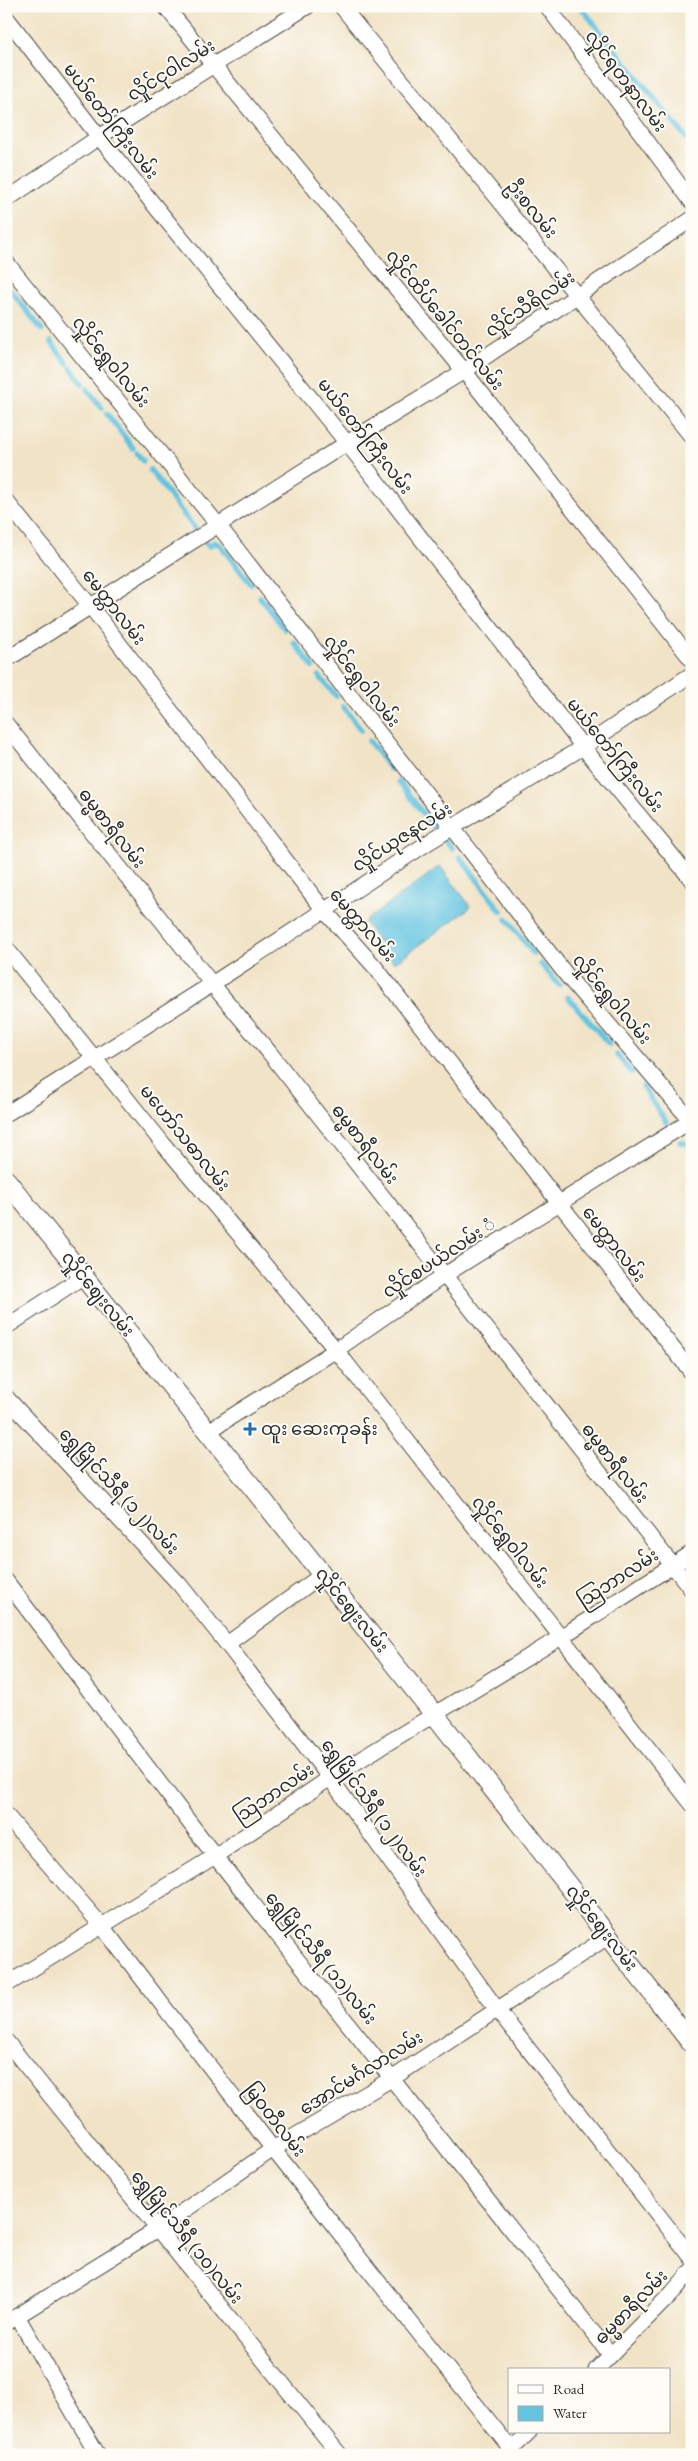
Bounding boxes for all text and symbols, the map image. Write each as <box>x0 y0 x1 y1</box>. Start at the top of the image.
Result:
street label: လှိုင်ရတနာလမ်း <box>577 24 674 139</box>
street label: လှိုင်ငုဝါလမ်း <box>121 32 221 109</box>
street label: မယ်တော်ကြီးလမ်း <box>56 57 166 186</box>
street label: ဦးစလမ်း <box>499 174 564 245</box>
street label: လှိုင်ထိပ်ခေါင်တင်လမ်း <box>378 243 511 397</box>
street label: လှိုင်သီရိလမ်း <box>479 264 581 345</box>
street label: လှိုင်ရွှေဝါလမ်း <box>64 310 157 415</box>
street label: မယ်တော်ကြီးလမ်း <box>310 372 420 501</box>
street label: မေတ္တာလမ်း <box>74 563 152 652</box>
street label: လှိုင်ရွှေဝါလမ်း <box>316 629 407 734</box>
street label: မယ်တော်ကြီးလမ်း <box>559 691 670 819</box>
street label: ဓမ္မစာရီလမ်း <box>70 782 152 875</box>
street label: လှိုင်ယုဇနလမ်း <box>346 795 458 880</box>
street label: မေတ္တာလမ်း <box>322 882 402 969</box>
street label: လှိုင်ရွှေဝါလမ်း <box>565 947 658 1051</box>
street label: မဟော်သဓာလမ်း <box>135 1079 236 1196</box>
street label: ဓမ္မစာရီလမ်း <box>323 1098 405 1191</box>
street label: မေတ္တာလမ်း <box>574 1200 652 1289</box>
street label: လှိုင်စပယ်လမ်း ံ <box>377 1211 502 1306</box>
street label: လှိုင်ဈေးလမ်း <box>54 1245 141 1344</box>
place label: ထူး ဆေးကုခန်း <box>261 1416 378 1444</box>
street label: ဓမ္မစာရီလမ်း <box>573 1417 655 1510</box>
street label: ရွှေမြိုင်သီရီ (၁၂)လမ်း <box>51 1421 186 1562</box>
marker: ထူး ဆေးကုခန်း <box>243 1422 257 1436</box>
street label: လှိုင်ရွှေဝါလမ်း <box>464 1490 555 1595</box>
street label: သြဘာလမ်း <box>573 1542 665 1615</box>
street label: လှိုင်ဈေးလမ်း <box>308 1561 395 1660</box>
street label: ရွှေမြိုင်သီရီ (၁၂)လမ်း <box>313 1733 434 1884</box>
street label: သြဘာလမ်း <box>229 1757 320 1831</box>
street label: လှိုင်ဈေးလမ်း <box>558 1879 645 1978</box>
street label: ရွှေမြိုင်သီရီ (၁၁)လမ်း <box>257 1885 384 2032</box>
street label: အောင်မင်္ဂလာလမ်း <box>294 2024 427 2120</box>
street label: မြဝတီလမ်း <box>236 2077 313 2164</box>
street label: ရွှေမြိုင်သီရီ (၁၀)လမ်း <box>123 2164 250 2311</box>
street label: ဓမ္မစာရီလမ်း <box>588 2263 675 2352</box>
legend <box>508 2368 670 2434</box>
text: Road <box>553 2379 585 2398</box>
text: Water <box>553 2403 587 2422</box>

